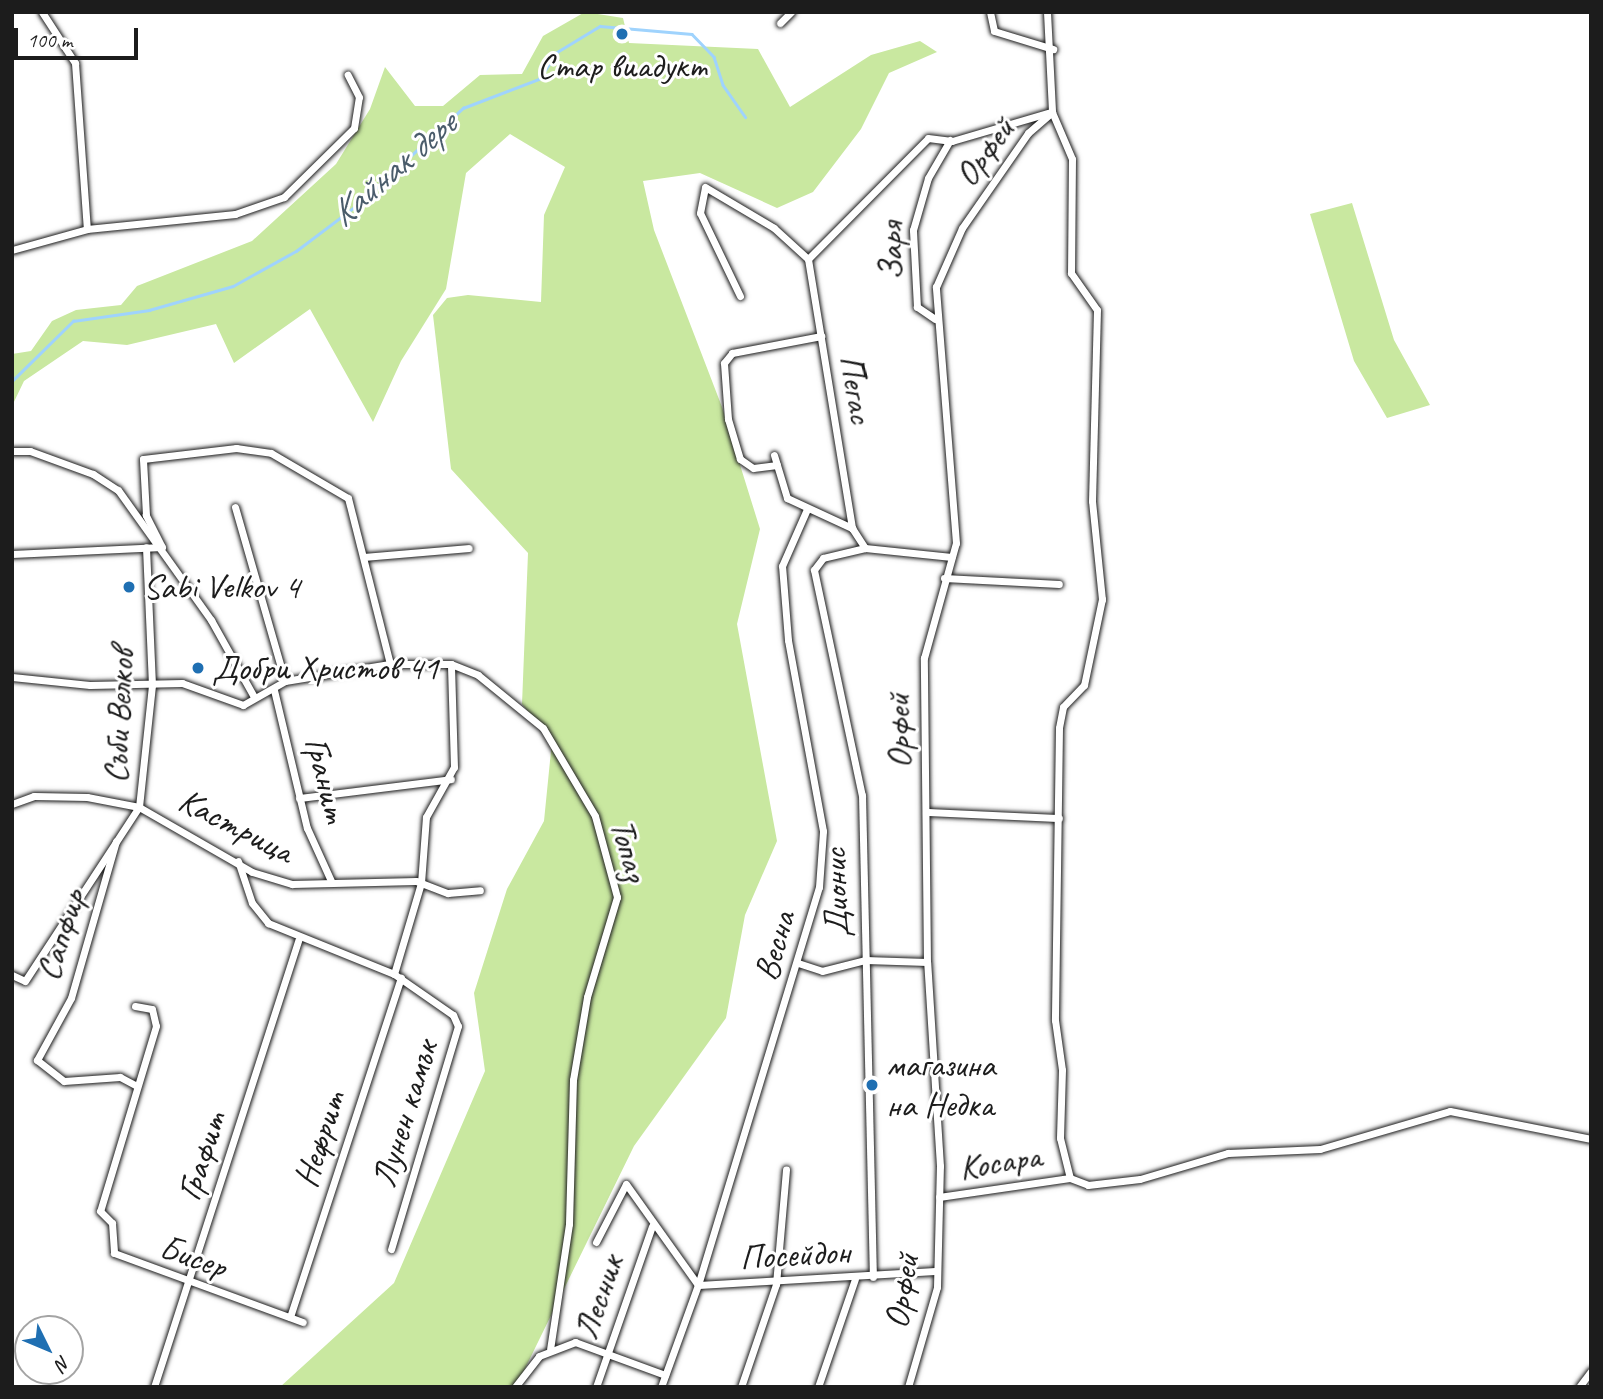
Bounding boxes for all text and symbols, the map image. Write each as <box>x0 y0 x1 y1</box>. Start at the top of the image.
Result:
scale bar <box>18 14 142 58</box>
marker: Стар виадукт <box>614 26 630 42</box>
text: 100 m <box>27 27 72 53</box>
place label: Стар виадукт <box>541 45 703 87</box>
water label: Кайнак дере <box>321 102 465 236</box>
street label: Орфей <box>946 109 1024 195</box>
street label: Заря <box>869 221 913 281</box>
street label: Пегас <box>830 352 882 426</box>
place label: Sabi Velkov 4 <box>143 566 300 608</box>
marker: Sabi Velkov 4 <box>121 579 137 595</box>
street label: Съби Велков <box>94 646 144 786</box>
place label: Добри Христов 41 <box>212 647 437 689</box>
marker: Добри Христов 41 <box>190 660 206 676</box>
street label: Орфей <box>877 693 921 769</box>
street label: Гранит <box>295 733 357 827</box>
street label: Кастрица <box>172 779 300 873</box>
street label: Топаз <box>601 815 657 885</box>
street label: Дионис <box>813 848 859 938</box>
street label: Сапфир <box>27 884 95 986</box>
street label: Весна <box>745 907 805 985</box>
street label: Лунен камък <box>362 1034 448 1194</box>
place label: магазина на Недка <box>886 1044 995 1126</box>
marker: магазина на Недка <box>864 1077 880 1093</box>
street label: Нефрит <box>285 1086 355 1192</box>
street label: Графит <box>168 1106 236 1206</box>
street label: Косара <box>956 1135 1044 1189</box>
street label: Бисер <box>154 1226 232 1288</box>
street label: Посейдон <box>739 1231 851 1279</box>
street label: Лесник <box>565 1249 633 1345</box>
street label: Орфей <box>875 1251 929 1331</box>
north arrow <box>14 1315 84 1385</box>
text: N <box>50 1350 76 1375</box>

